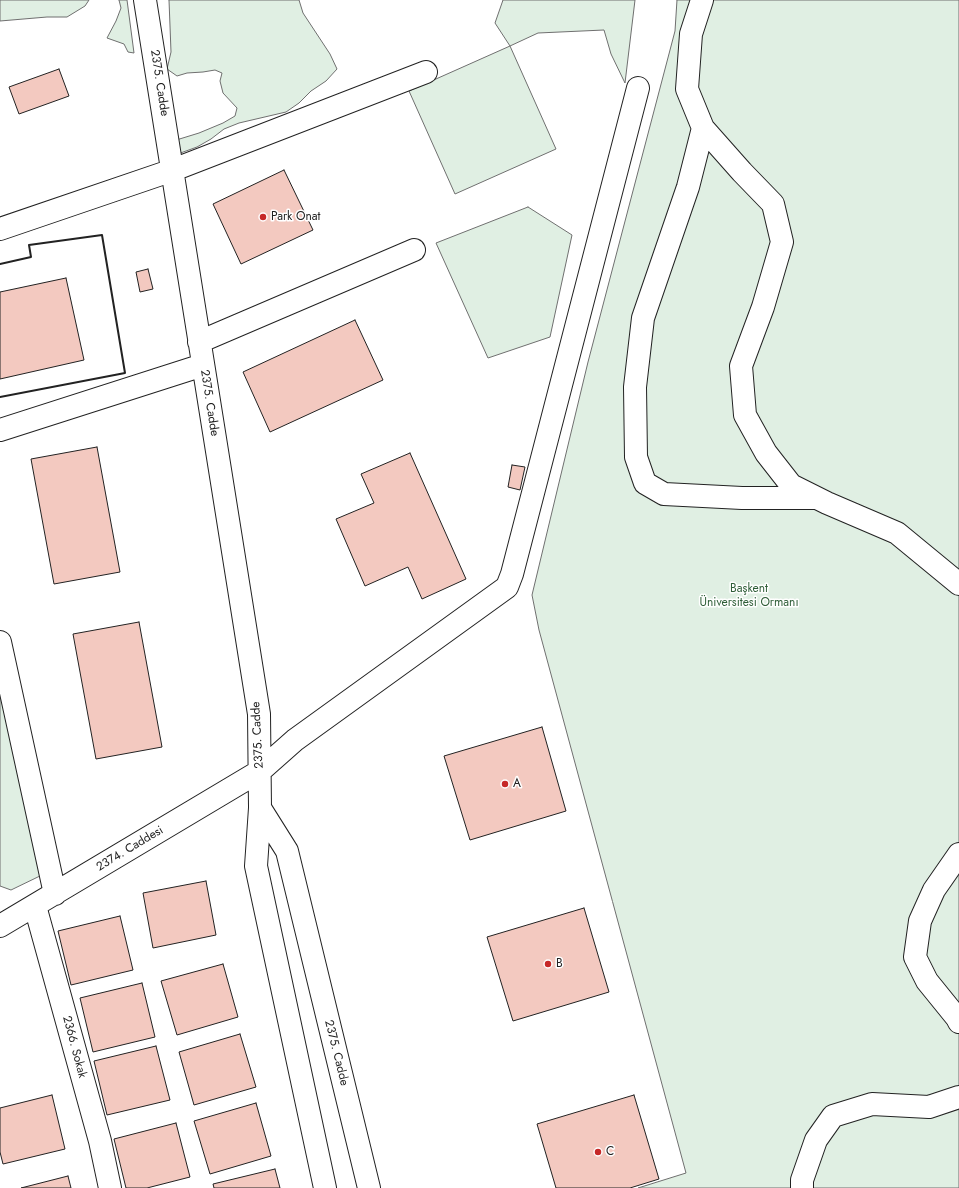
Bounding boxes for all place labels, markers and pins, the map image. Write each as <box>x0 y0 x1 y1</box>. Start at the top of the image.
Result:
place label: Park Onat <box>271 210 320 224</box>
marker: Park Onat <box>258 212 268 222</box>
place label: A <box>513 777 521 791</box>
marker: A <box>500 779 510 789</box>
place label: B <box>556 957 563 971</box>
marker: B <box>543 959 553 969</box>
place label: C <box>606 1145 614 1159</box>
marker: C <box>593 1147 603 1157</box>

